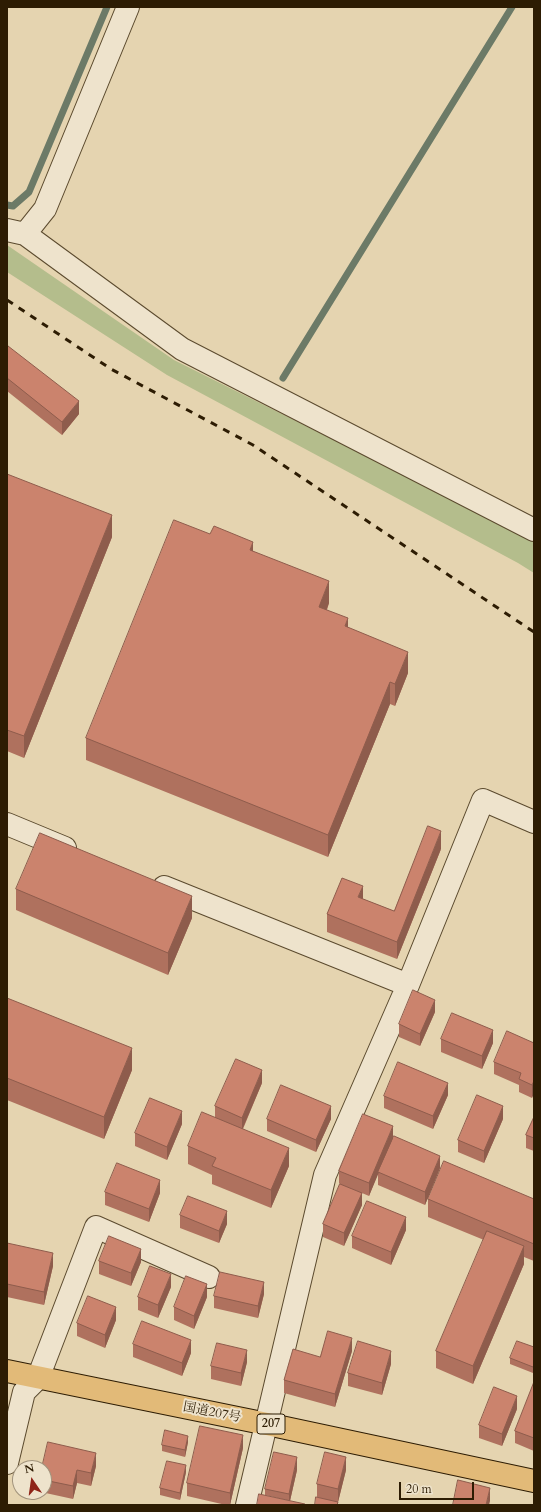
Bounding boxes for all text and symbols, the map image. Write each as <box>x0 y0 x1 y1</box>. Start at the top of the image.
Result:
street label: 国道207号 <box>182 1400 242 1426</box>
road number: 207 <box>257 1414 285 1434</box>
north arrow <box>12 1460 52 1500</box>
text: N <box>23 1460 36 1477</box>
scale bar <box>401 1474 476 1500</box>
text: 20 m <box>406 1481 432 1497</box>

